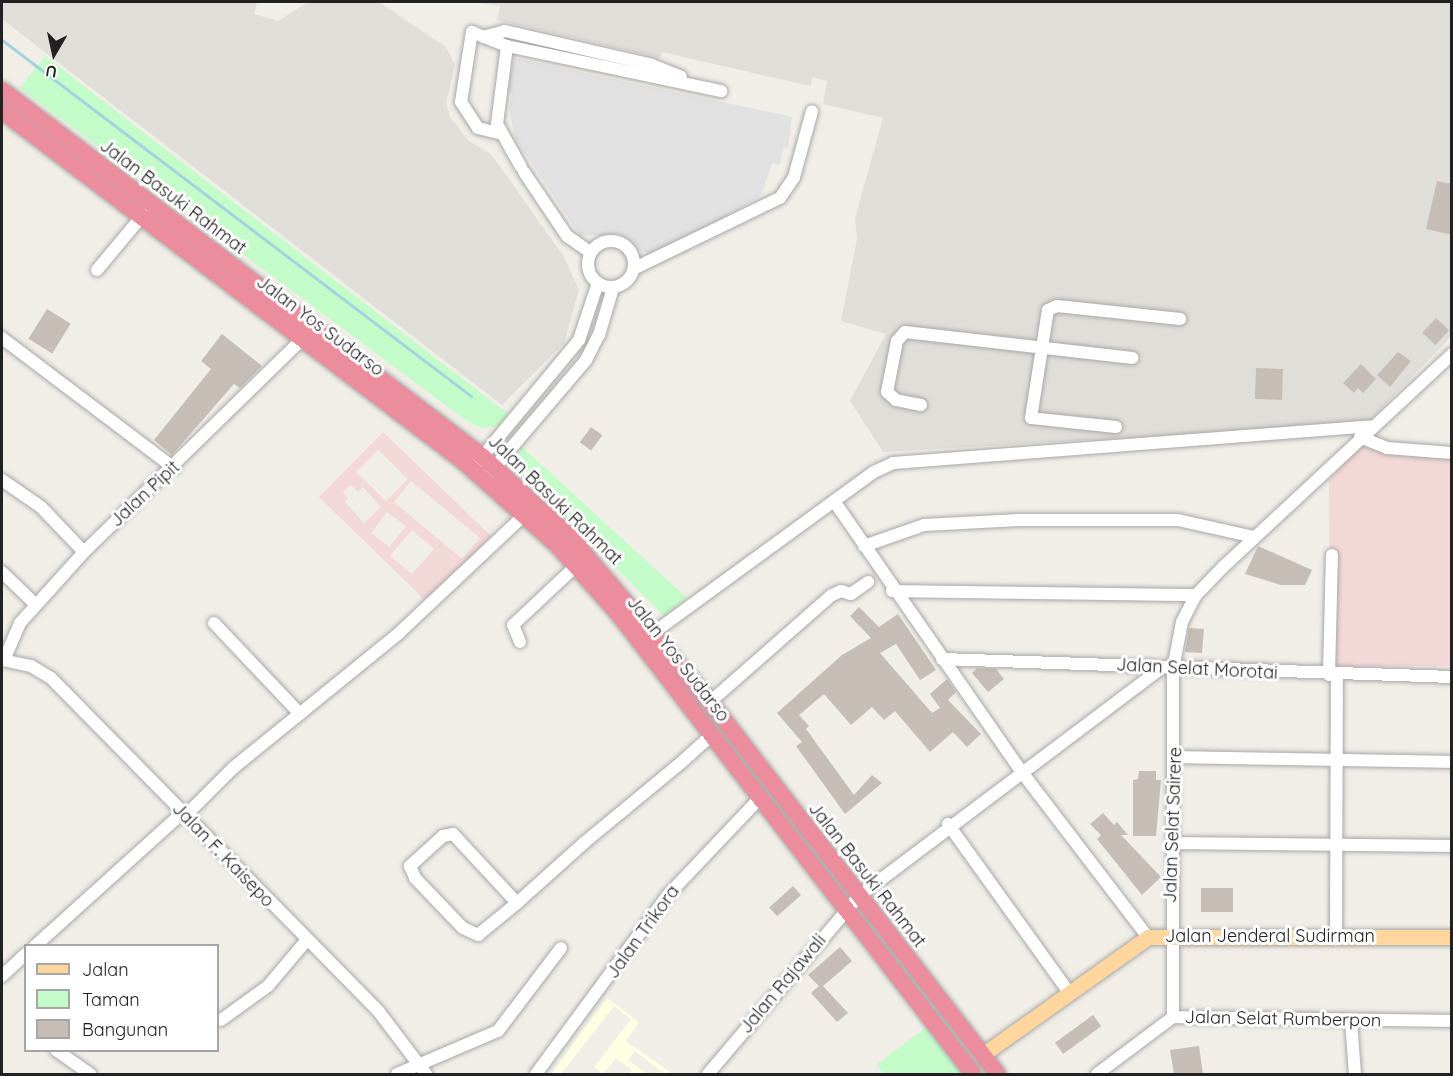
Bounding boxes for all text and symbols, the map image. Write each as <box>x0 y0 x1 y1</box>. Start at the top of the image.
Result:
north arrow <box>24 24 84 84</box>
text: U <box>44 61 58 83</box>
street label: Jalan Basuki Rahmat <box>95 135 251 259</box>
street label: Jalan Yos Sudarso <box>252 271 388 381</box>
street label: Jalan Basuki Rahmat <box>483 430 627 570</box>
street label: Jalan Pipit <box>106 456 184 532</box>
street label: Jalan Yos Sudarso <box>622 592 734 726</box>
street label: Jalan Selat Morotai <box>1116 654 1278 684</box>
street label: Jalan Selat Sairere <box>1159 747 1187 903</box>
street label: Jalan F. Kaisepo <box>168 798 278 912</box>
street label: Jalan Basuki Rahmat <box>804 798 930 952</box>
street label: Jalan Trikora <box>602 881 684 983</box>
street label: Jalan Jenderal Sudirman <box>1165 925 1375 947</box>
street label: Jalan Rajawali <box>735 930 831 1038</box>
legend <box>24 944 219 1052</box>
text: Jalan <box>82 958 129 981</box>
text: Taman <box>82 988 140 1011</box>
street label: Jalan Selat Rumberpon <box>1185 1006 1381 1032</box>
text: Bangunan <box>82 1018 168 1041</box>

